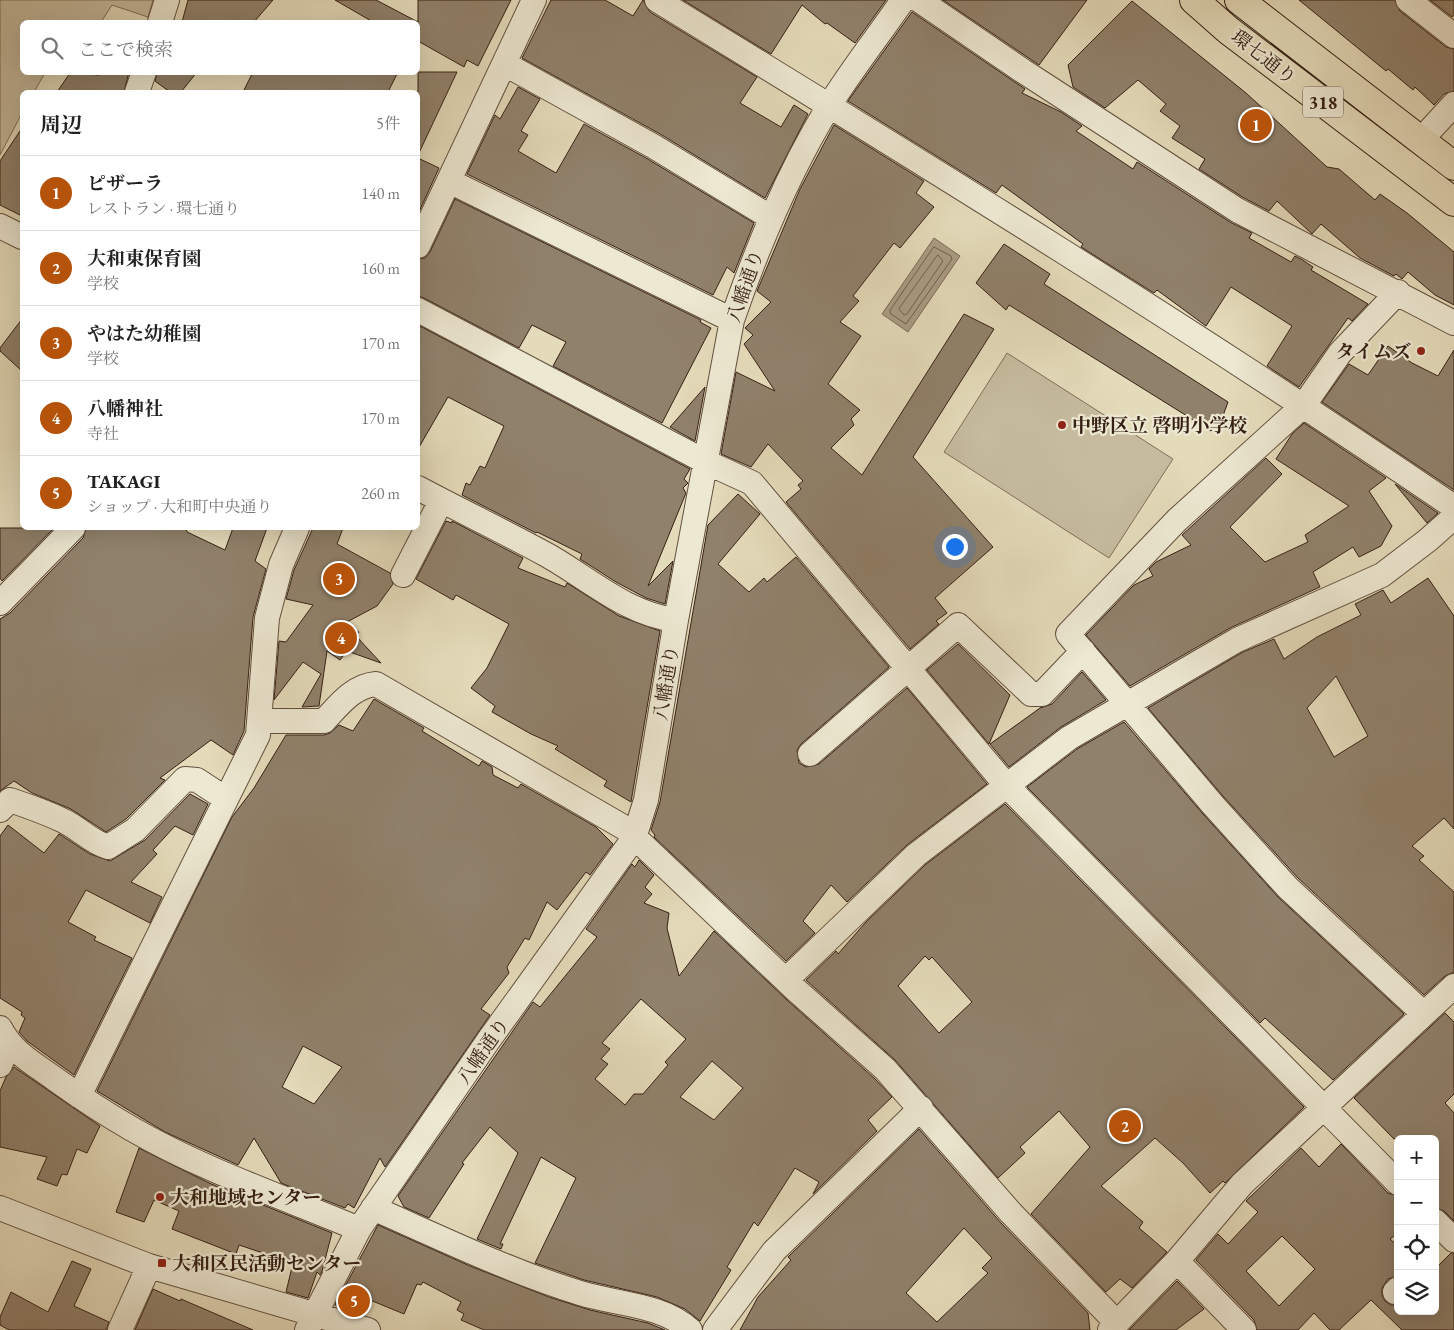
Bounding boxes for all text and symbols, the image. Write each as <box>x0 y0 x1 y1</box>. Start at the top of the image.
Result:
search box <box>20 20 420 75</box>
street label: 環七通り <box>1226 24 1302 90</box>
icon: search <box>38 34 66 62</box>
text: ここで検索 <box>78 37 173 62</box>
road number: 318 <box>1303 86 1343 118</box>
pin: 1 <box>1240 106 1272 144</box>
text: 周辺 <box>40 111 82 138</box>
text: 5件 <box>376 113 400 134</box>
text: ピザーラ <box>87 171 163 196</box>
text: 1 <box>52 183 60 204</box>
text: 140 m <box>361 183 400 204</box>
text: レストラン · 環七通り <box>87 198 240 219</box>
text: 大和東保育園 <box>87 246 201 271</box>
street label: 八幡通り <box>721 246 769 326</box>
text: 2 <box>52 258 60 279</box>
text: 160 m <box>361 258 400 279</box>
text: 学校 <box>87 273 119 294</box>
text: やはた幼稚園 <box>87 321 201 346</box>
text: 3 <box>52 333 60 354</box>
text: 170 m <box>361 333 400 354</box>
place label: タイムズ <box>1335 339 1411 364</box>
marker: タイムズ <box>1415 345 1427 357</box>
text: 学校 <box>87 348 119 369</box>
text: 八幡神社 <box>87 396 163 421</box>
text: 4 <box>52 408 60 429</box>
text: 170 m <box>361 408 400 429</box>
place label: 中野区立 啓明小学校 <box>1072 413 1248 438</box>
marker: 中野区立 啓明小学校 <box>1056 419 1068 431</box>
text: 寺社 <box>87 423 119 444</box>
text: TAKAGI <box>87 469 160 494</box>
text: 5 <box>52 483 60 504</box>
text: 260 m <box>361 483 400 504</box>
text: ショップ · 大和町中央通り <box>87 496 272 517</box>
your location <box>942 534 968 560</box>
pin: 3 <box>323 560 355 598</box>
pin: 4 <box>325 619 357 657</box>
street label: 八幡通り <box>648 644 684 722</box>
street label: 八幡通り <box>451 1013 515 1089</box>
pin: 2 <box>1109 1107 1141 1145</box>
map controls <box>1394 1135 1439 1315</box>
button: + <box>1394 1135 1439 1180</box>
button: − <box>1394 1180 1439 1225</box>
place label: 大和地域センター <box>170 1185 321 1210</box>
marker: 大和地域センター <box>154 1191 166 1203</box>
button: locate <box>1394 1225 1439 1270</box>
place label: 大和区民活動センター <box>172 1251 361 1276</box>
marker: 大和区民活動センター <box>156 1257 168 1269</box>
button: layers <box>1394 1270 1439 1315</box>
pin: 5 <box>338 1282 370 1320</box>

